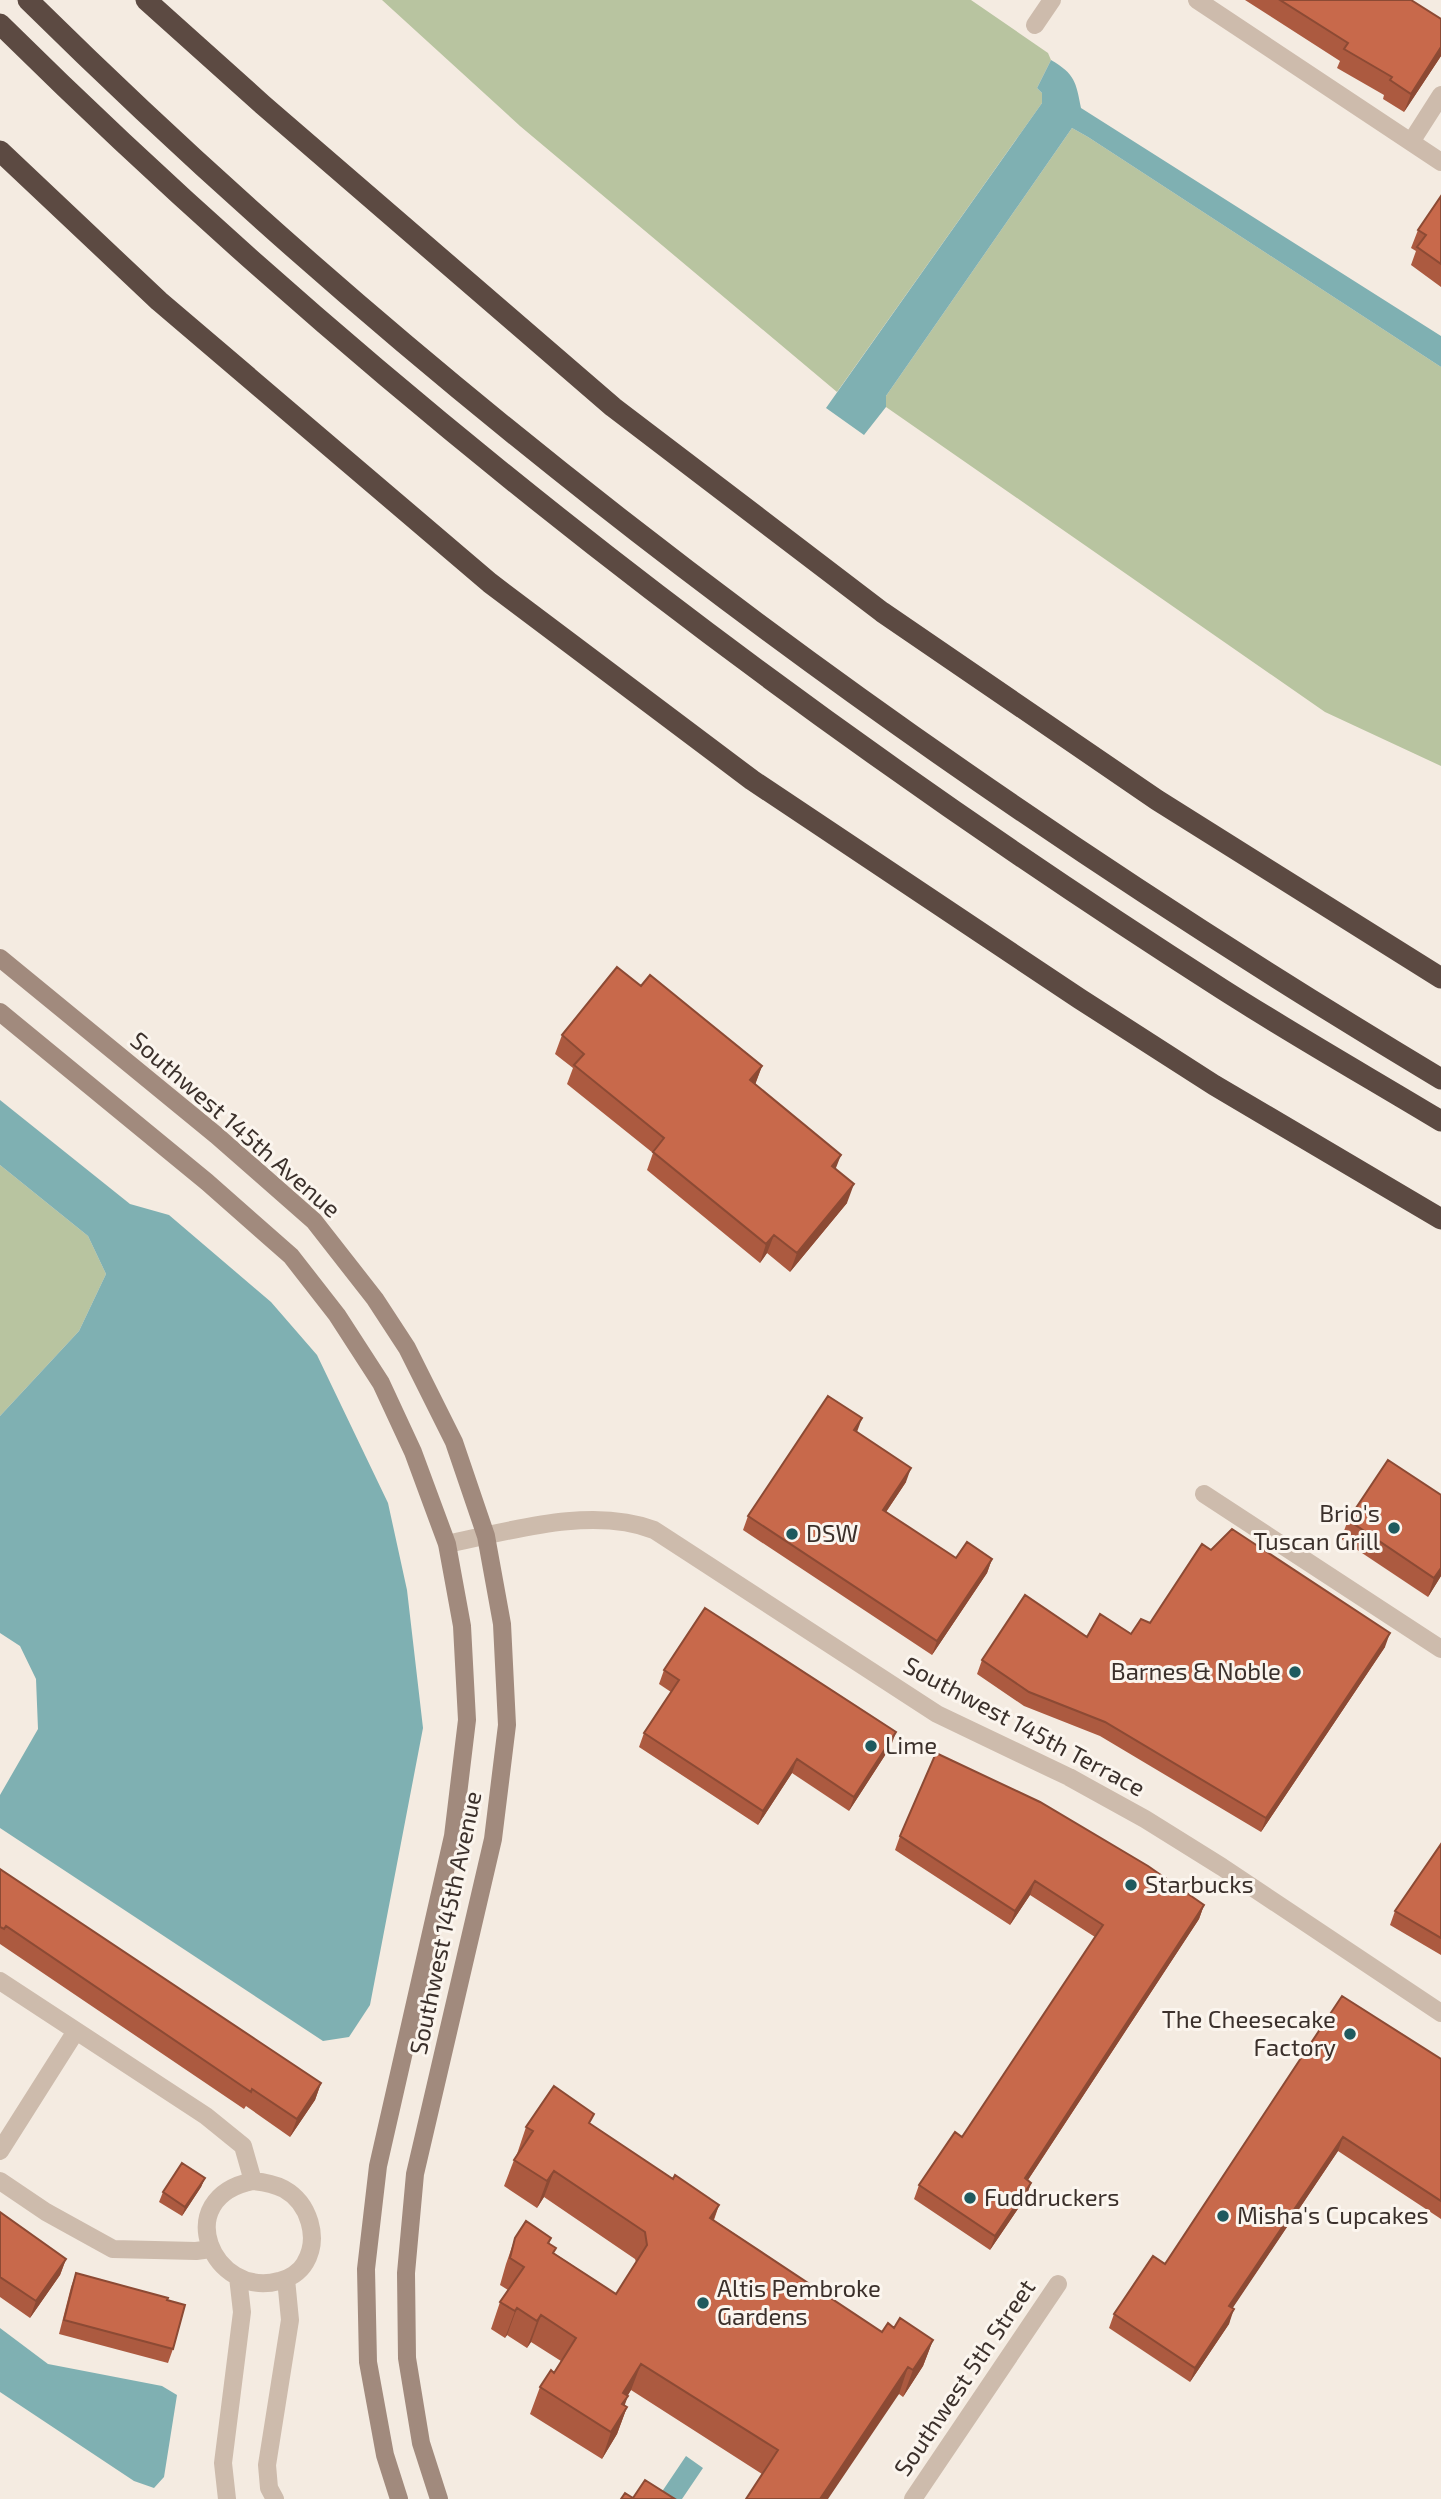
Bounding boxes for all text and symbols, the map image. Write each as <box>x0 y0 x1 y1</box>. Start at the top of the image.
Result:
street label: Southwest 145th Avenue <box>125 1025 347 1223</box>
place label: Brio's Tuscan Grill <box>1253 1498 1380 1555</box>
place label: DSW <box>806 1518 858 1547</box>
marker: Brio's Tuscan Grill <box>1386 1520 1402 1536</box>
marker: DSW <box>784 1526 800 1542</box>
street label: Southwest 145th Terrace <box>899 1650 1150 1802</box>
place label: Barnes & Noble <box>1111 1656 1281 1685</box>
marker: Barnes & Noble <box>1287 1664 1303 1680</box>
place label: Lime <box>885 1730 937 1759</box>
marker: Lime <box>863 1738 879 1754</box>
street label: Southwest 145th Avenue <box>402 1788 487 2057</box>
place label: Starbucks <box>1145 1869 1254 1898</box>
marker: Starbucks <box>1123 1877 1139 1893</box>
place label: The Cheesecake Factory <box>1162 2004 1336 2061</box>
marker: The Cheesecake Factory <box>1342 2026 1358 2042</box>
place label: Fuddruckers <box>984 2182 1119 2211</box>
marker: Fuddruckers <box>962 2190 978 2206</box>
place label: Misha's Cupcakes <box>1237 2200 1429 2229</box>
marker: Misha's Cupcakes <box>1215 2208 1231 2224</box>
place label: Altis Pembroke Gardens <box>717 2273 881 2330</box>
street label: Southwest 5th Street <box>887 2273 1040 2481</box>
marker: Altis Pembroke Gardens <box>695 2295 711 2311</box>

